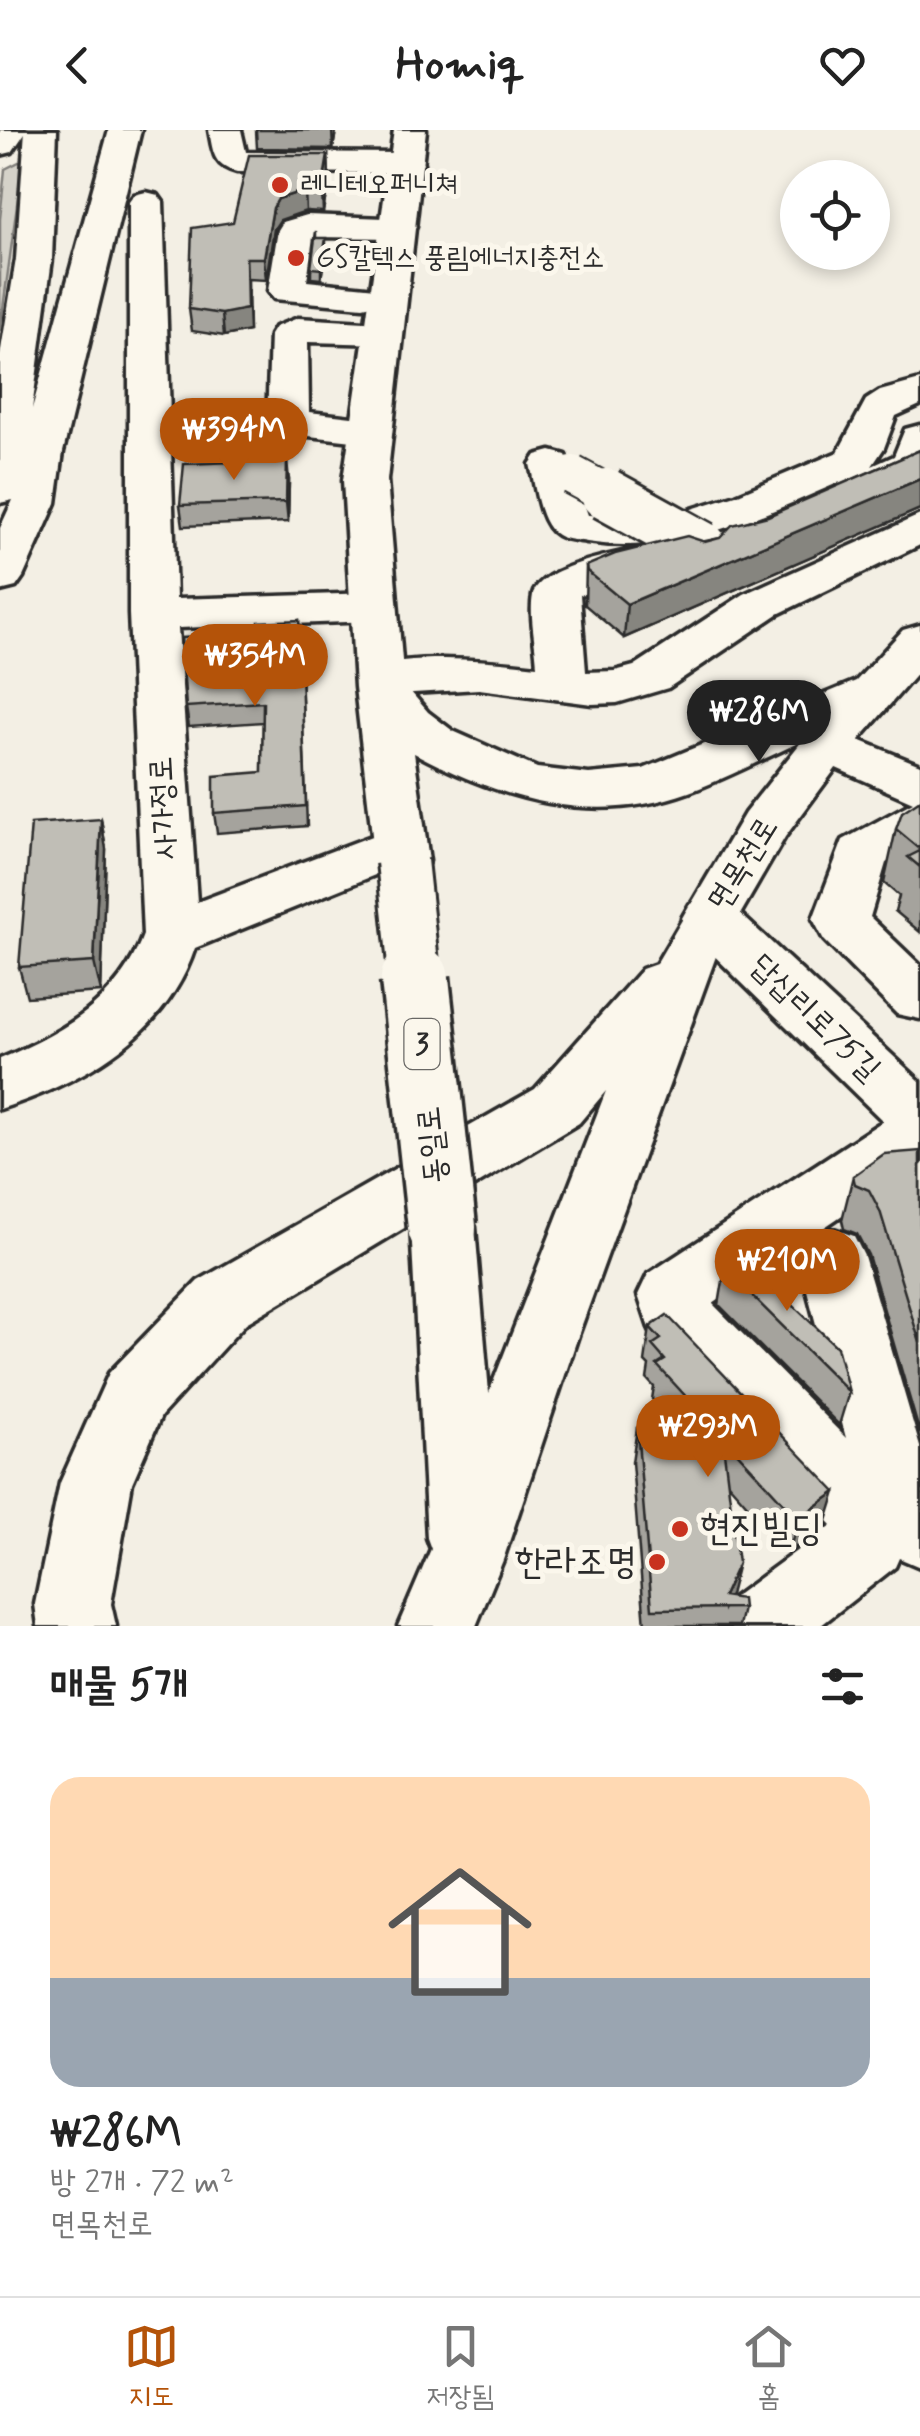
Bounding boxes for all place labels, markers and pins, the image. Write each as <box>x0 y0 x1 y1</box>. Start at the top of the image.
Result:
place label: 레니테오퍼니쳐 <box>300 167 458 204</box>
marker: 레니테오퍼니쳐 <box>269 174 291 196</box>
place label: GS칼텍스 풍림에너지충전소 <box>316 240 604 277</box>
marker: GS칼텍스 풍림에너지충전소 <box>285 247 307 269</box>
pin: ₩394M <box>164 398 304 483</box>
pin: ₩354M <box>185 624 325 709</box>
pin: ₩286M <box>689 680 829 765</box>
pin: ₩210M <box>717 1229 857 1314</box>
pin: ₩293M <box>638 1395 778 1480</box>
place label: 현진빌딩 <box>700 1505 822 1554</box>
marker: 현진빌딩 <box>669 1518 691 1540</box>
place label: 한라조명 <box>515 1538 637 1587</box>
marker: 한라조명 <box>646 1551 668 1573</box>

